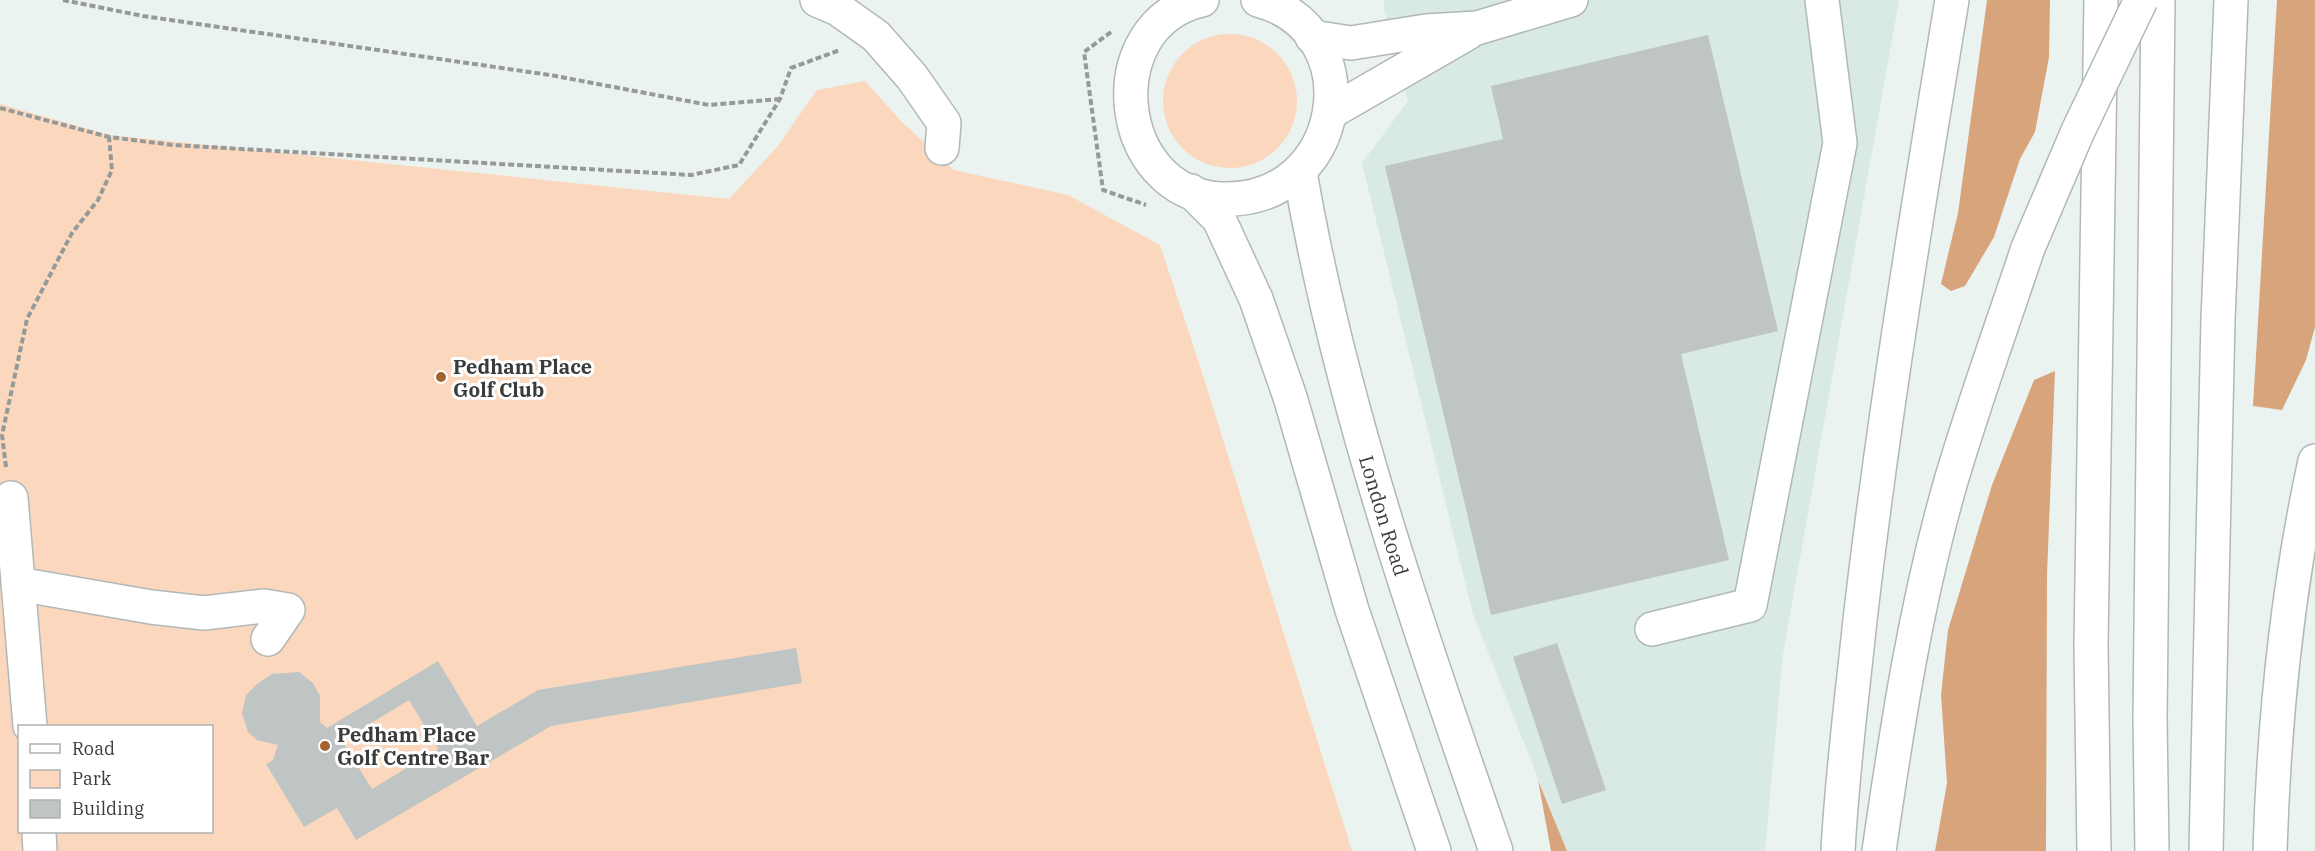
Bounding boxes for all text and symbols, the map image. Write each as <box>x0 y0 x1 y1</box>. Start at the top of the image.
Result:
place label: Pedham Place Golf Club <box>453 353 592 403</box>
marker: Pedham Place Golf Club <box>434 370 448 384</box>
street label: London Road <box>1354 452 1416 579</box>
place label: Pedham Place Golf Centre Bar <box>337 721 489 771</box>
legend <box>18 725 213 833</box>
text: Road <box>72 737 115 760</box>
marker: Pedham Place Golf Centre Bar <box>318 739 332 753</box>
text: Park <box>72 767 112 790</box>
text: Building <box>72 797 144 820</box>

